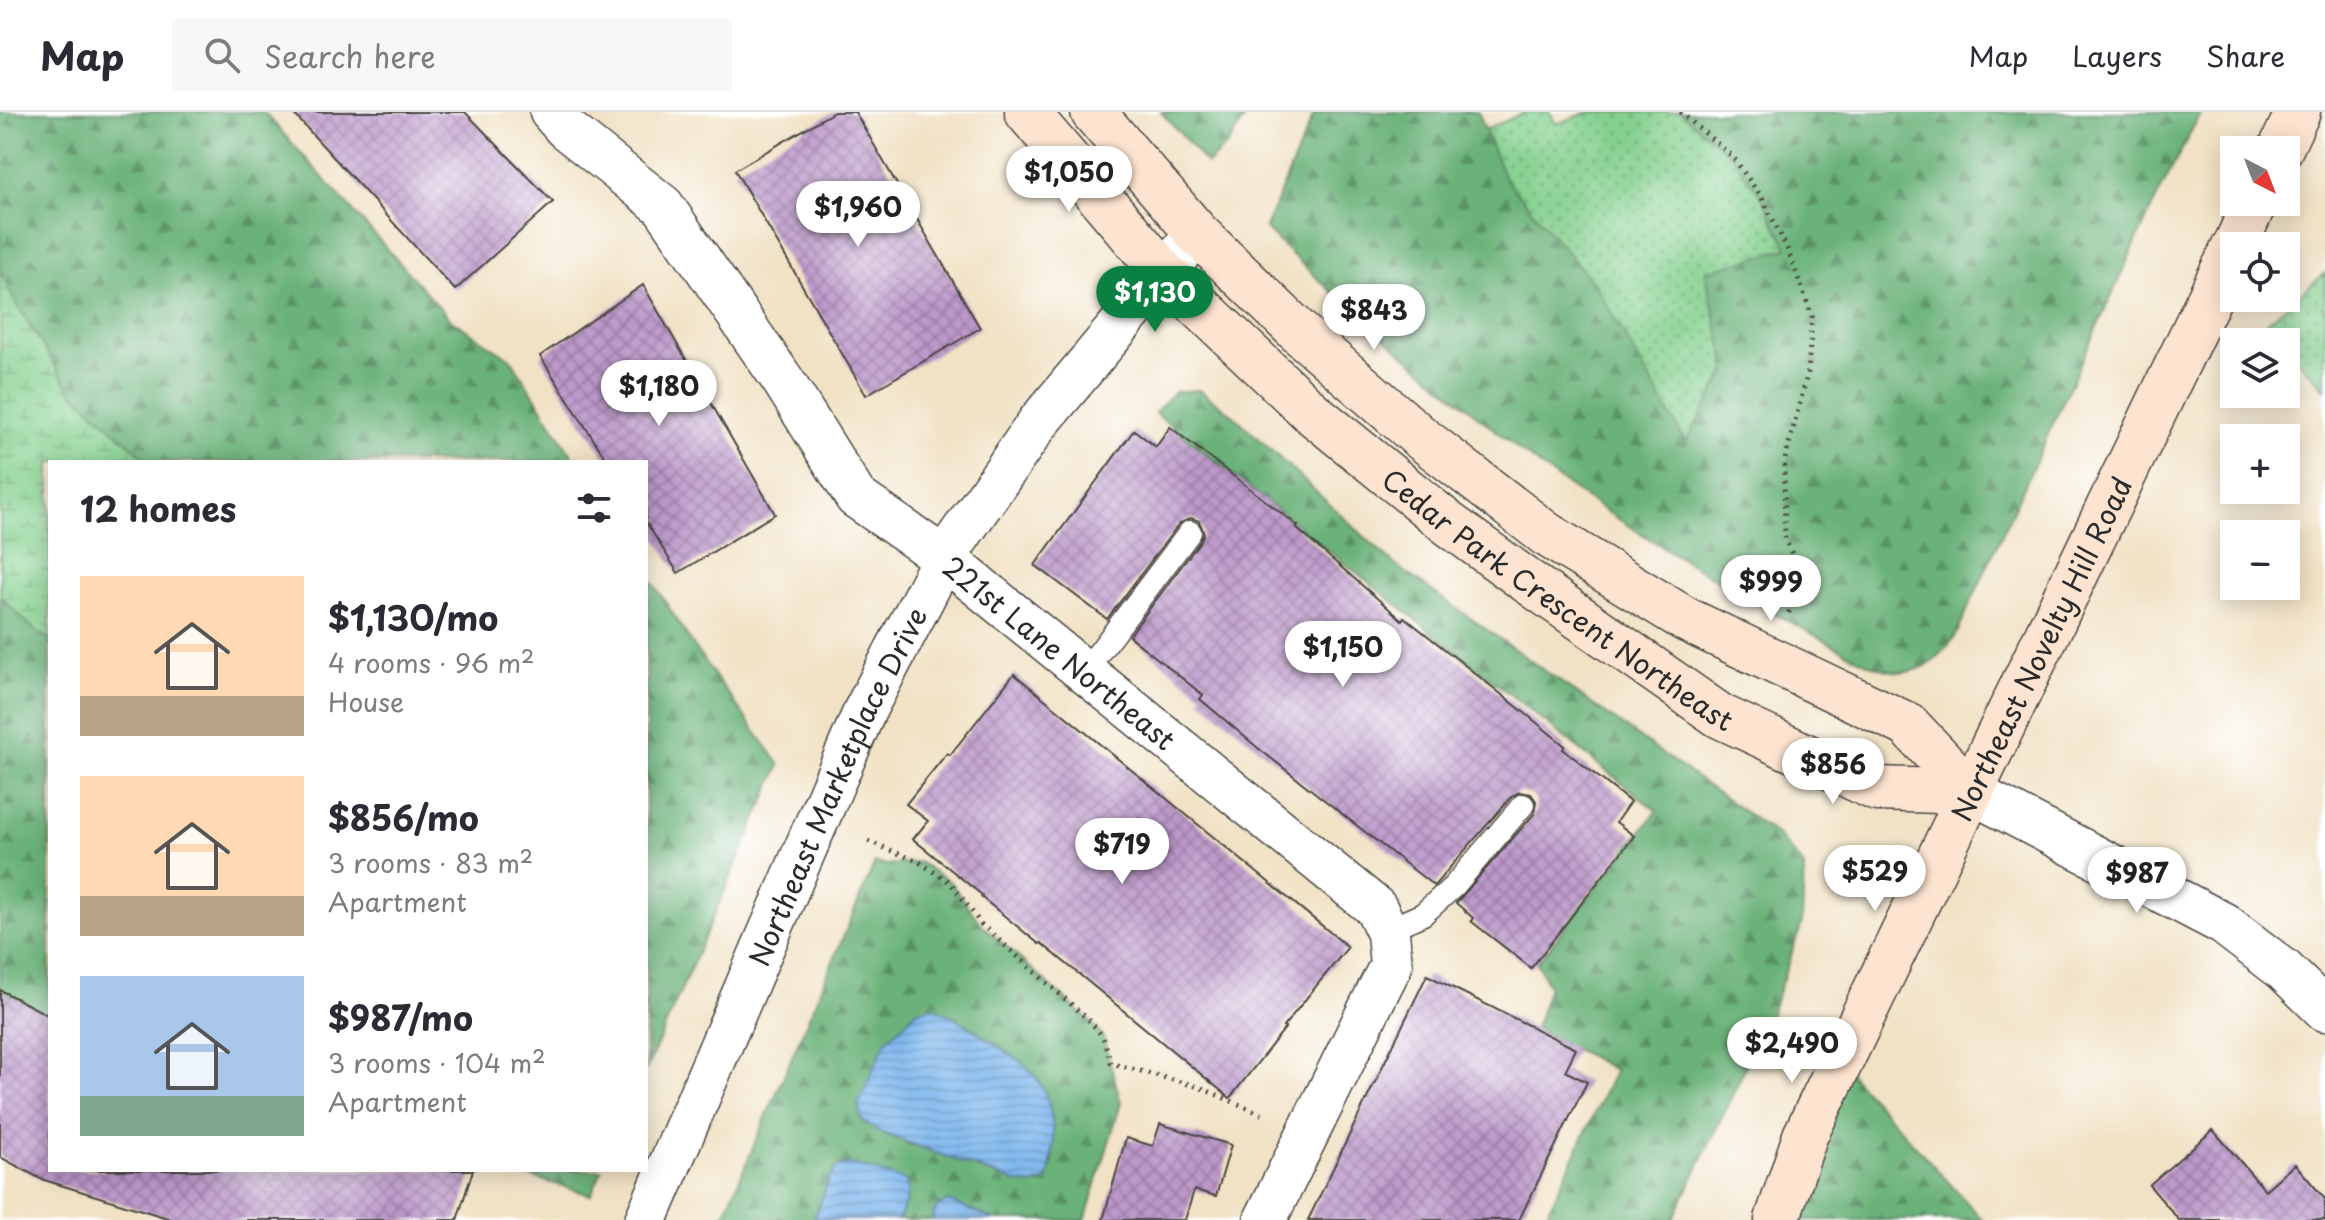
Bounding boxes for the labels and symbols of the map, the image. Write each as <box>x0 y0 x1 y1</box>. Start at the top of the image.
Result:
north arrow <box>2220 136 2300 216</box>
pin: $1,050 <box>1004 146 1134 214</box>
pin: $1,960 <box>793 181 923 249</box>
pin: $1,130 <box>1090 266 1220 334</box>
pin: $843 <box>1327 284 1421 352</box>
pin: $1,180 <box>594 360 724 428</box>
street label: Cedar Park Crescent Northeast <box>1374 457 1741 741</box>
street label: Northeast Novelty Hill Road <box>1939 469 2142 828</box>
street label: 221st Lane Northeast <box>934 544 1186 759</box>
pin: $999 <box>1724 555 1818 623</box>
street label: Northeast Marketplace Drive <box>736 599 937 972</box>
pin: $1,150 <box>1278 621 1408 689</box>
pin: $856 <box>1786 738 1880 806</box>
pin: $719 <box>1075 818 1169 886</box>
pin: $529 <box>1828 845 1922 913</box>
pin: $987 <box>2090 847 2184 915</box>
pin: $2,490 <box>1727 1017 1857 1085</box>

